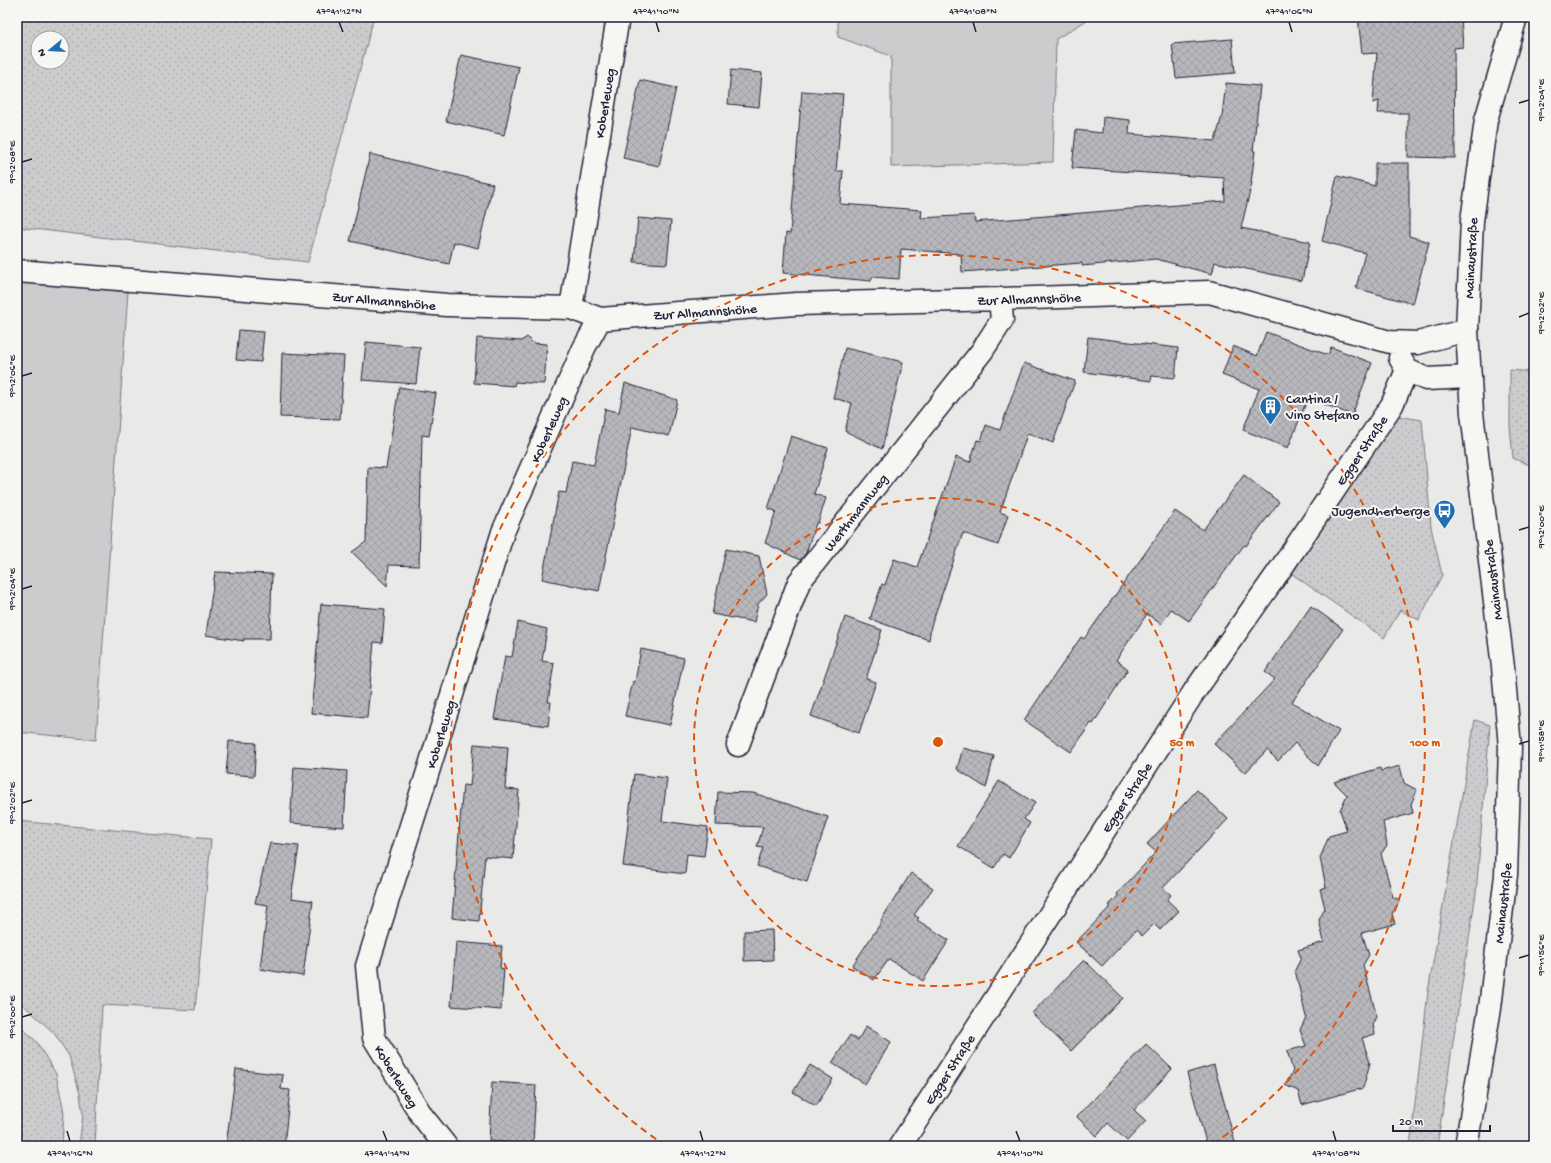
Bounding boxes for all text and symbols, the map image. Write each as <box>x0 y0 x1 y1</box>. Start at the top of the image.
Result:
text: 47°41'12"N <box>316 6 362 18</box>
text: 47°41'10"N <box>633 6 680 18</box>
text: 47°41'08"N <box>949 6 997 18</box>
text: 47°41'06"N <box>1265 6 1313 18</box>
north arrow <box>30 30 70 70</box>
text: N <box>36 47 49 58</box>
street label: Koberleweg <box>593 67 620 140</box>
text: 9°12'04"E <box>1536 78 1548 122</box>
text: 9°12'08"E <box>7 140 19 184</box>
street label: Mainaustraße <box>1462 217 1483 299</box>
street label: Zur Allmannshöhe <box>331 289 437 316</box>
street label: Zur Allmannshöhe <box>977 290 1082 311</box>
text: 9°12'02"E <box>1536 291 1548 335</box>
street label: Zur Allmannshöhe <box>653 301 758 326</box>
text: 9°12'06"E <box>7 354 19 398</box>
place label: Cantina / Vino Stefano <box>1285 392 1359 425</box>
building icon: Cantina / Vino Stefano <box>1258 393 1284 426</box>
street label: Koberleweg <box>528 394 572 466</box>
street label: Egger Straße <box>1333 413 1393 490</box>
street label: Werthmannweg <box>821 471 893 556</box>
bus stop icon: Jugendherberge <box>1432 497 1458 530</box>
place label: Jugendherberge <box>1332 504 1431 521</box>
text: 9°12'00"E <box>1536 505 1548 549</box>
street label: Mainaustraße <box>1481 538 1508 621</box>
text: 9°12'04"E <box>7 567 19 611</box>
street label: Koberleweg <box>424 698 461 771</box>
text: 9°11'58"E <box>1536 720 1548 763</box>
centre of rings <box>931 735 945 749</box>
text: 50 m <box>1170 737 1195 751</box>
text: 100 m <box>1409 737 1440 751</box>
street label: Egger Straße <box>1099 759 1158 837</box>
text: 9°12'02"E <box>7 781 19 825</box>
street label: Mainaustraße <box>1492 861 1517 944</box>
text: 9°11'56"E <box>1536 934 1548 976</box>
text: 9°12'00"E <box>7 995 19 1039</box>
street label: Egger Straße <box>922 1031 981 1109</box>
street label: Koberleweg <box>369 1043 421 1112</box>
scale bar <box>1393 1107 1490 1133</box>
text: 20 m <box>1399 1116 1424 1130</box>
text: 47°41'16"N <box>47 1148 93 1160</box>
text: 47°41'14"N <box>364 1148 410 1160</box>
text: 47°41'12"N <box>680 1148 726 1160</box>
text: 47°41'10"N <box>997 1148 1044 1160</box>
text: 47°41'08"N <box>1312 1148 1360 1160</box>

